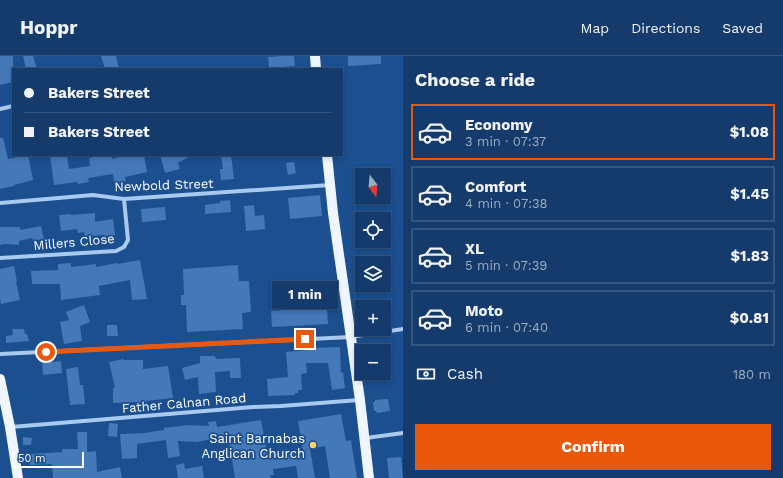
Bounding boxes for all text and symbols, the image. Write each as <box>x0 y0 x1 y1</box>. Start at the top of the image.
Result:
text: Hoppr <box>20 16 77 39</box>
text: Map <box>581 20 609 36</box>
text: Directions <box>631 20 700 36</box>
text: Saved <box>722 20 763 36</box>
text: Choose a ride <box>415 69 535 90</box>
text: Bakers Street <box>48 84 150 102</box>
icon: car <box>417 114 453 150</box>
text: Economy <box>465 116 532 134</box>
text: Bakers Street <box>48 123 150 141</box>
text: $1.08 <box>730 123 769 141</box>
text: 3 min · 07:37 <box>465 134 546 149</box>
north arrow <box>355 168 391 204</box>
map controls <box>355 168 391 380</box>
street label: Newbold Street <box>114 176 214 194</box>
icon: car <box>417 176 453 212</box>
text: Comfort <box>465 178 526 196</box>
text: $1.45 <box>730 185 769 203</box>
text: 4 min · 07:38 <box>465 196 548 211</box>
button: locate <box>355 212 391 248</box>
street label: Millers Close <box>33 231 115 253</box>
icon: car <box>417 238 453 274</box>
text: XL <box>465 240 484 258</box>
text: $1.83 <box>730 247 769 265</box>
button: layers <box>355 256 391 292</box>
text: 5 min · 07:39 <box>465 258 547 273</box>
callout: 1 min <box>272 281 338 309</box>
text: 1 min <box>288 287 322 302</box>
button: + <box>355 300 391 336</box>
icon: car <box>417 300 453 336</box>
text: Moto <box>465 302 503 320</box>
text: $0.81 <box>730 309 769 327</box>
text: 6 min · 07:40 <box>465 320 548 335</box>
route end <box>296 330 314 348</box>
route start <box>37 343 55 361</box>
button: − <box>355 344 391 380</box>
icon: cash <box>415 363 437 385</box>
text: Cash <box>447 365 483 383</box>
text: 180 m <box>733 367 771 382</box>
street label: Father Calnan Road <box>121 390 247 416</box>
button: Confirm <box>415 424 771 470</box>
place label: Saint Barnabas Anglican Church <box>201 431 305 461</box>
marker: Saint Barnabas Anglican Church <box>308 440 318 450</box>
scale bar <box>12 450 84 469</box>
text: 50 m <box>18 452 45 465</box>

